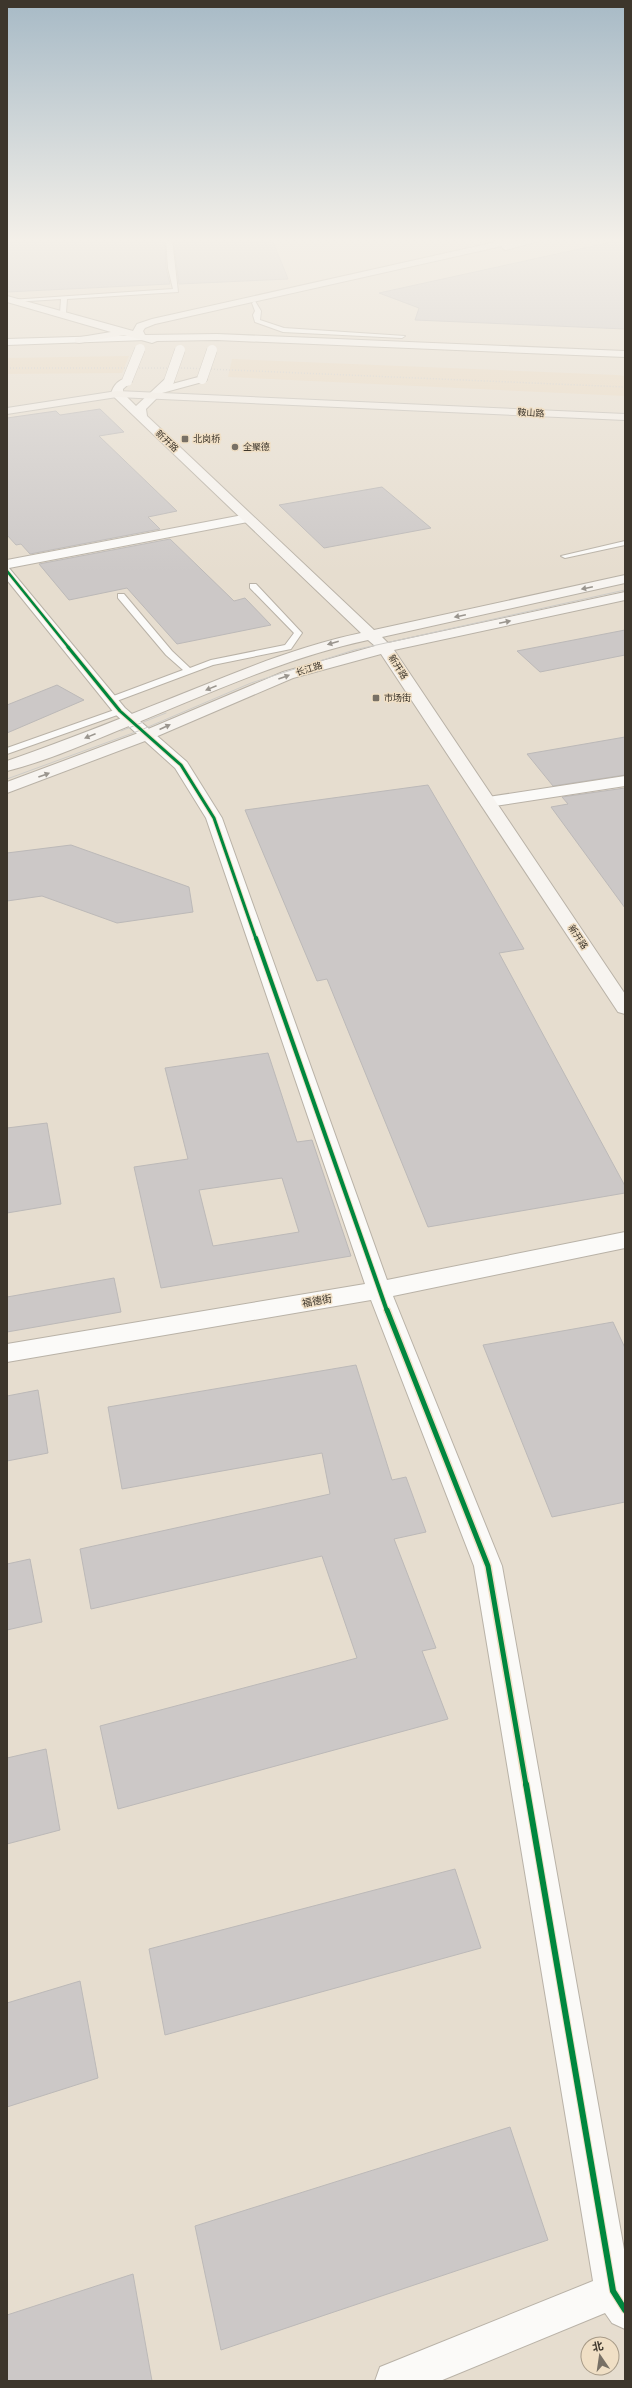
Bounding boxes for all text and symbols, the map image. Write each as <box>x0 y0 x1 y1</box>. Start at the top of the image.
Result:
street label: 鞍山路 <box>517 406 545 419</box>
street label: 新开路 <box>154 428 180 454</box>
marker: 北岗桥 <box>180 434 190 444</box>
place label: 北岗桥 <box>193 434 221 444</box>
place label: 全聚德 <box>243 441 270 452</box>
marker: 全聚德 <box>230 442 240 452</box>
one-way arrow <box>581 585 593 591</box>
one-way arrow <box>454 613 466 619</box>
one-way arrow <box>499 618 511 624</box>
one-way arrow <box>327 640 339 646</box>
street label: 新开路 <box>386 653 410 681</box>
street label: 长江路 <box>295 660 323 678</box>
one-way arrow <box>279 673 291 679</box>
one-way arrow <box>204 685 216 691</box>
marker: 市场街 <box>371 693 381 703</box>
place label: 市场街 <box>384 693 411 703</box>
one-way arrow <box>159 724 170 730</box>
one-way arrow <box>84 734 96 740</box>
one-way arrow <box>38 771 50 777</box>
street label: 新开路 <box>566 923 590 951</box>
street label: 福德街 <box>301 1293 333 1309</box>
north arrow <box>580 2336 620 2376</box>
text: 北 <box>591 2339 604 2353</box>

